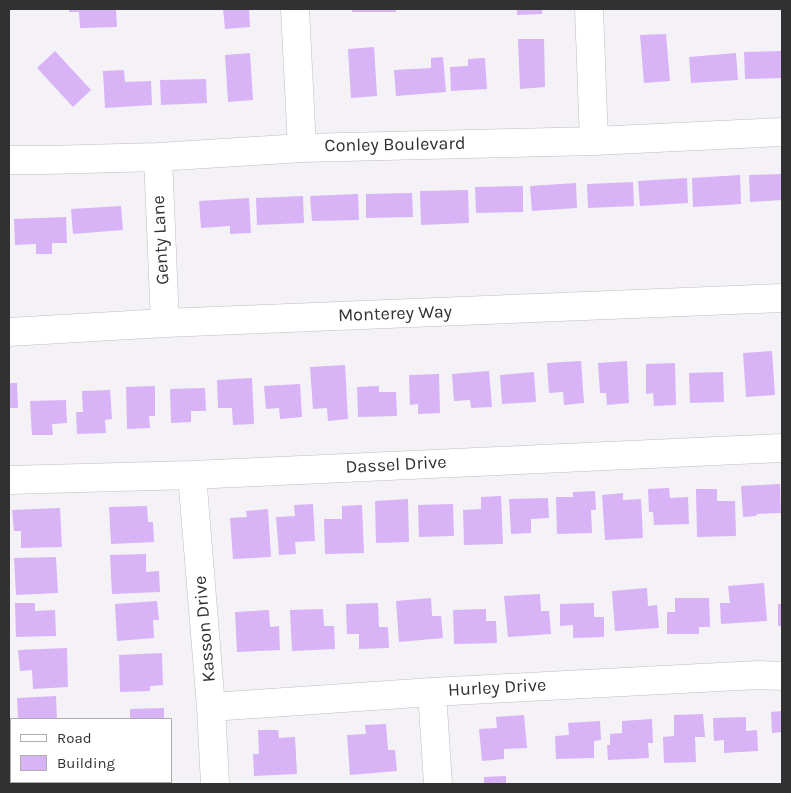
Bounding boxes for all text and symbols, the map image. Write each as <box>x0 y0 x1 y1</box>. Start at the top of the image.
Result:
street label: Conley Boulevard <box>324 133 466 157</box>
street label: Genty Lane <box>148 195 174 285</box>
street label: Monterey Way <box>338 301 452 327</box>
street label: Dassel Drive <box>345 452 447 478</box>
street label: Kasson Drive <box>190 575 220 683</box>
street label: Hurley Drive <box>447 675 547 701</box>
legend <box>10 718 172 783</box>
text: Road <box>57 729 92 747</box>
text: Building <box>57 754 115 772</box>

